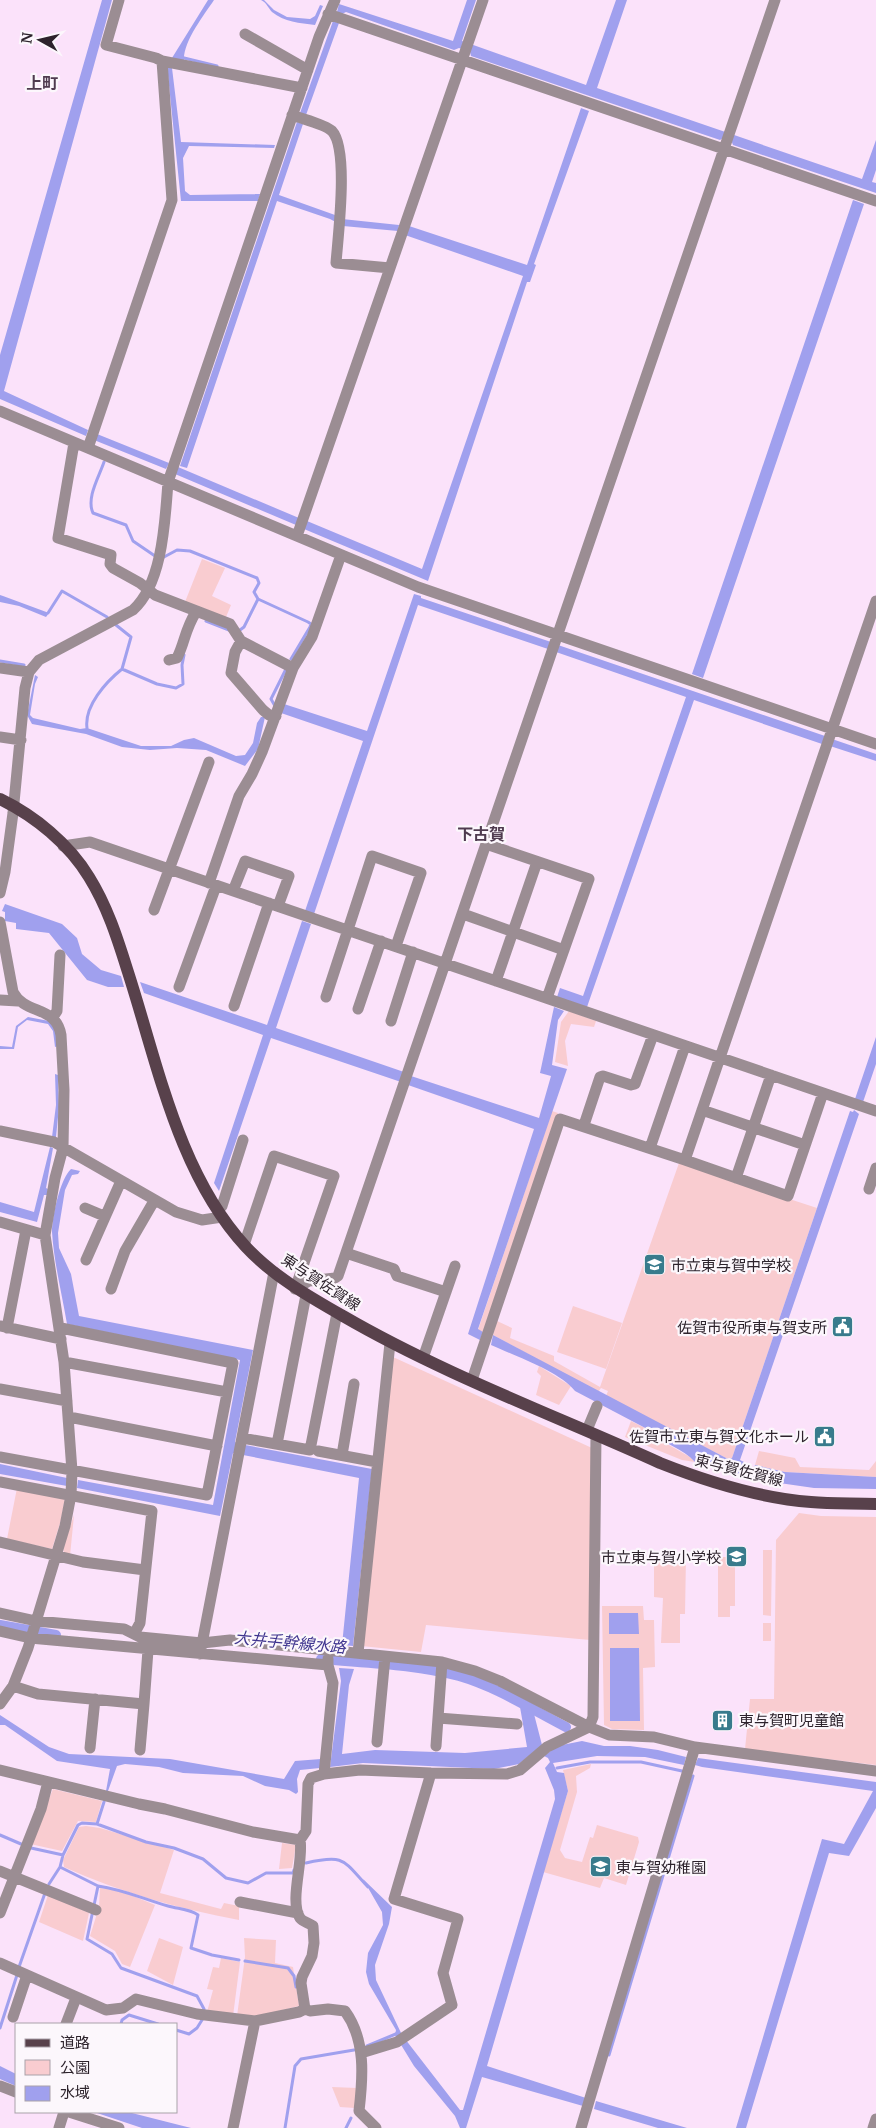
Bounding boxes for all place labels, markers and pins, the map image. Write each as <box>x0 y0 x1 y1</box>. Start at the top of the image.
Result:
school or university icon: 市立東与賀中学校 <box>643 1253 667 1277</box>
place label: 市立東与賀中学校 <box>671 1256 791 1275</box>
public building icon: 佐賀市役所東与賀支所 <box>831 1315 855 1339</box>
place label: 佐賀市役所東与賀支所 <box>677 1318 827 1337</box>
public building icon: 佐賀市立東与賀文化ホール <box>813 1424 837 1448</box>
place label: 佐賀市立東与賀文化ホール <box>629 1427 809 1446</box>
school or university icon: 市立東与賀小学校 <box>725 1545 749 1569</box>
place label: 市立東与賀小学校 <box>601 1548 721 1567</box>
building icon: 東与賀町児童館 <box>711 1708 735 1732</box>
place label: 東与賀町児童館 <box>739 1711 844 1730</box>
school or university icon: 東与賀幼稚園 <box>588 1855 612 1879</box>
place label: 東与賀幼稚園 <box>616 1858 706 1877</box>

